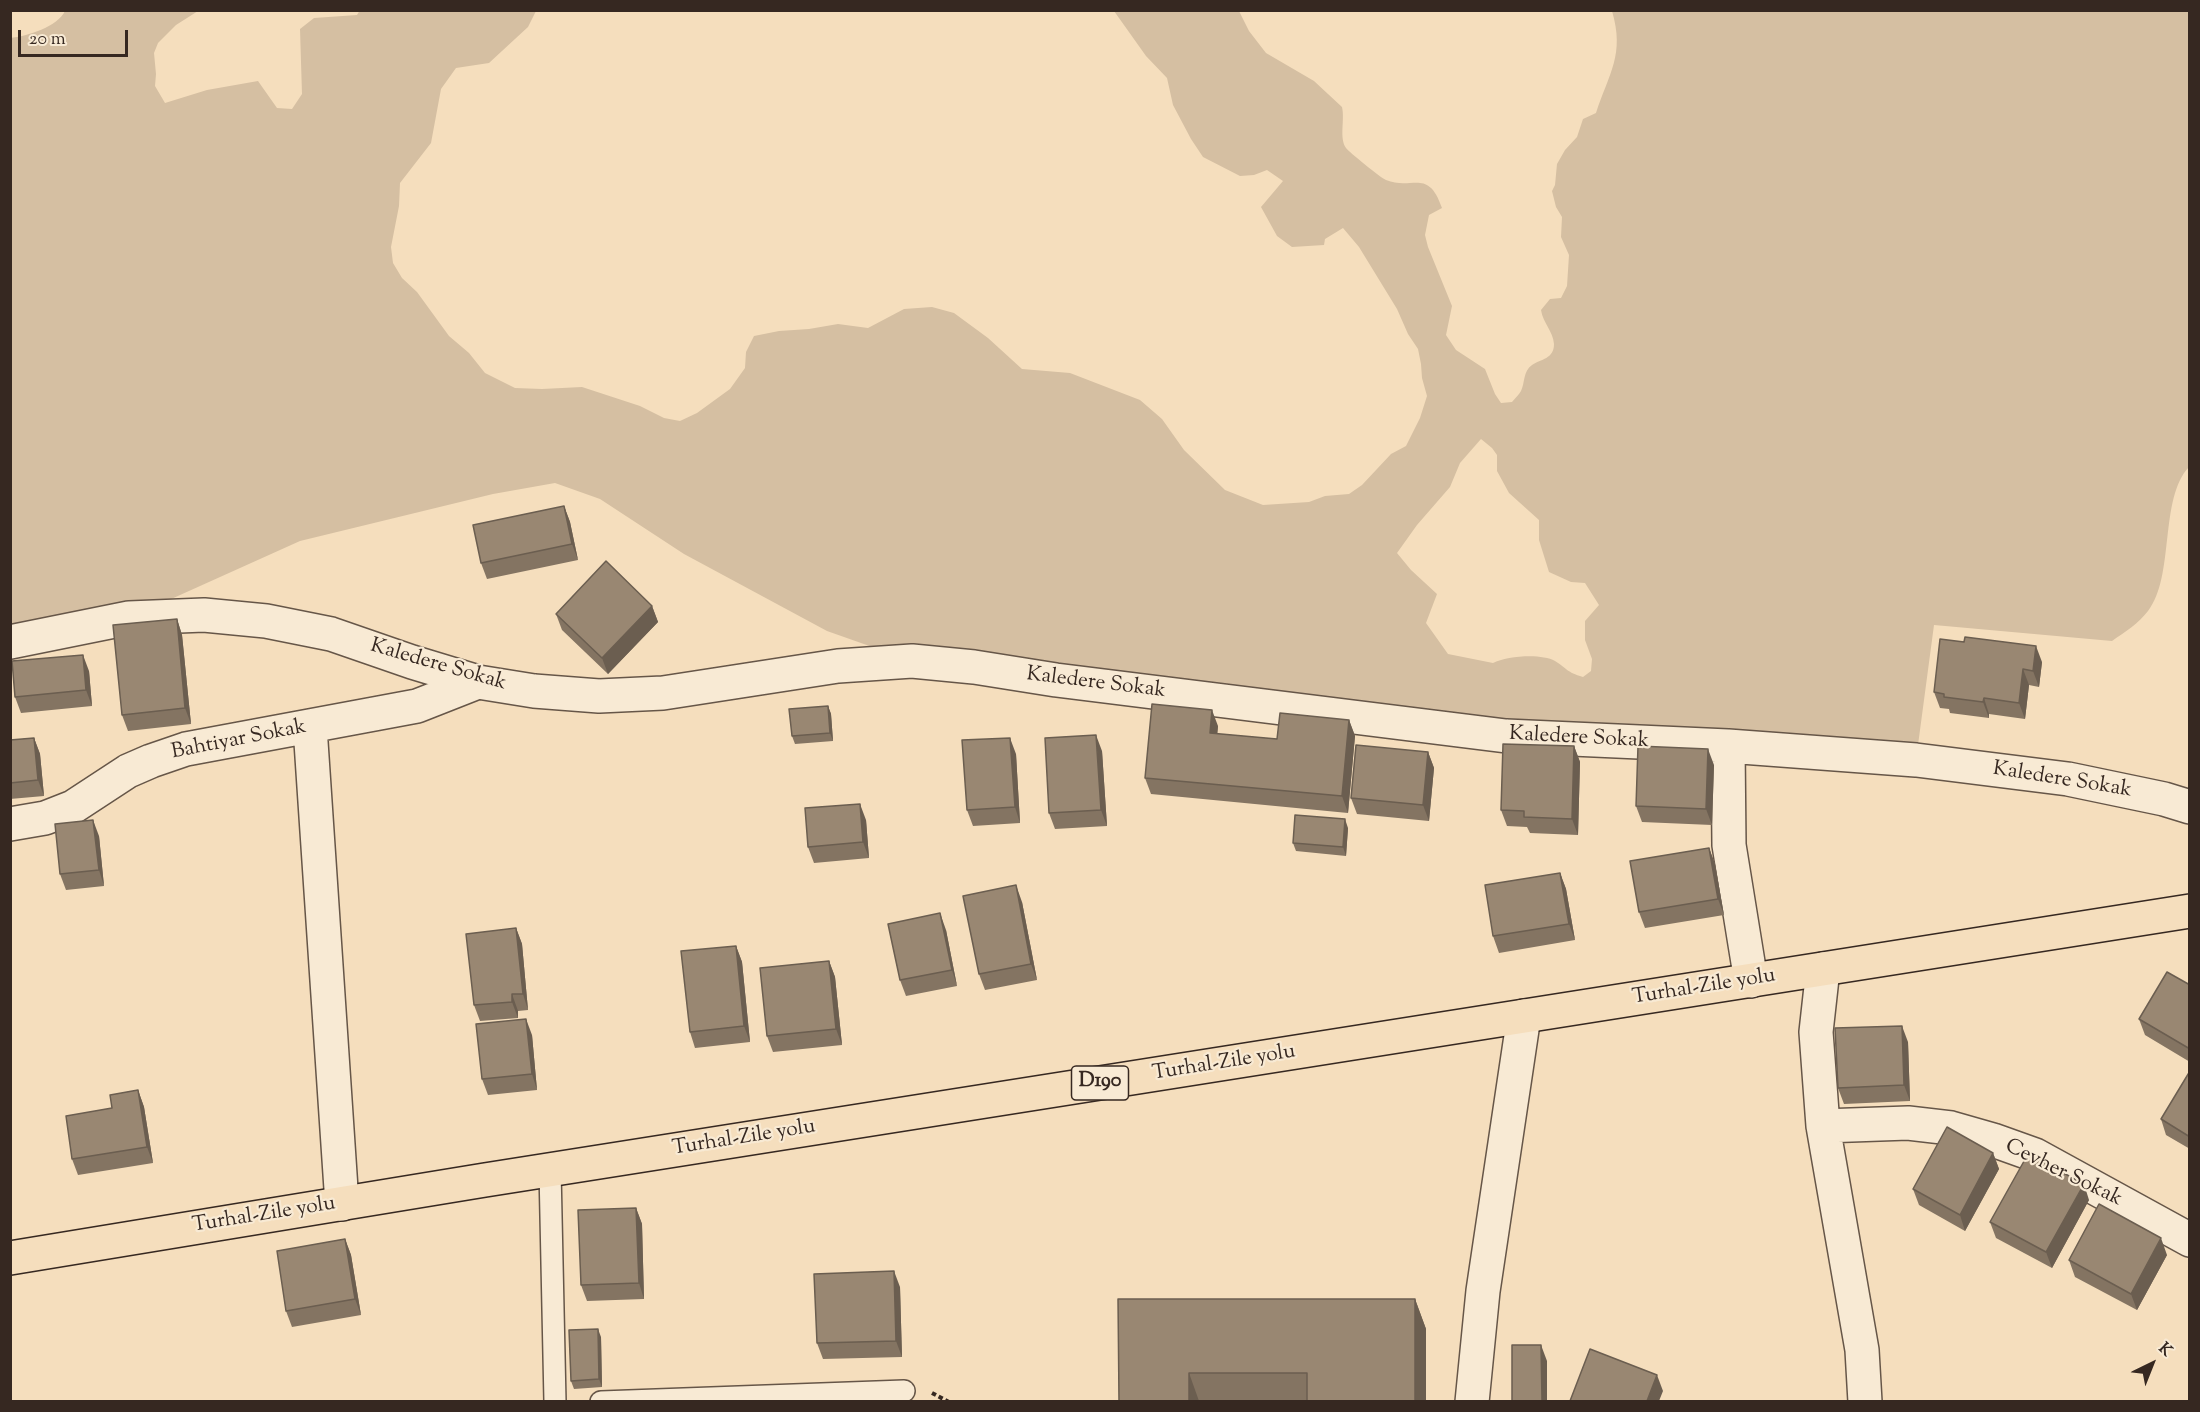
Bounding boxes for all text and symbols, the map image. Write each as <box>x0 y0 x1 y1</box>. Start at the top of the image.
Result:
scale bar <box>21 18 130 56</box>
text: 20 m <box>29 27 66 53</box>
street label: Kaledere Sokak <box>367 635 509 697</box>
street label: Kaledere Sokak <box>1025 663 1167 705</box>
street label: Bahtiyar Sokak <box>169 716 309 766</box>
street label: Kaledere Sokak <box>1508 723 1650 755</box>
street label: Kaledere Sokak <box>1991 758 2133 804</box>
street label: Turhal-Zile yolu <box>1631 964 1777 1012</box>
street label: Turhal-Zile yolu <box>1151 1040 1297 1088</box>
road number: D190 <box>1072 1066 1128 1100</box>
street label: Turhal-Zile yolu <box>671 1115 817 1163</box>
street label: Cevher Sokak <box>2000 1135 2126 1213</box>
street label: Turhal-Zile yolu <box>191 1192 337 1240</box>
north arrow <box>2122 1334 2182 1394</box>
text: K <box>2153 1338 2177 1363</box>

